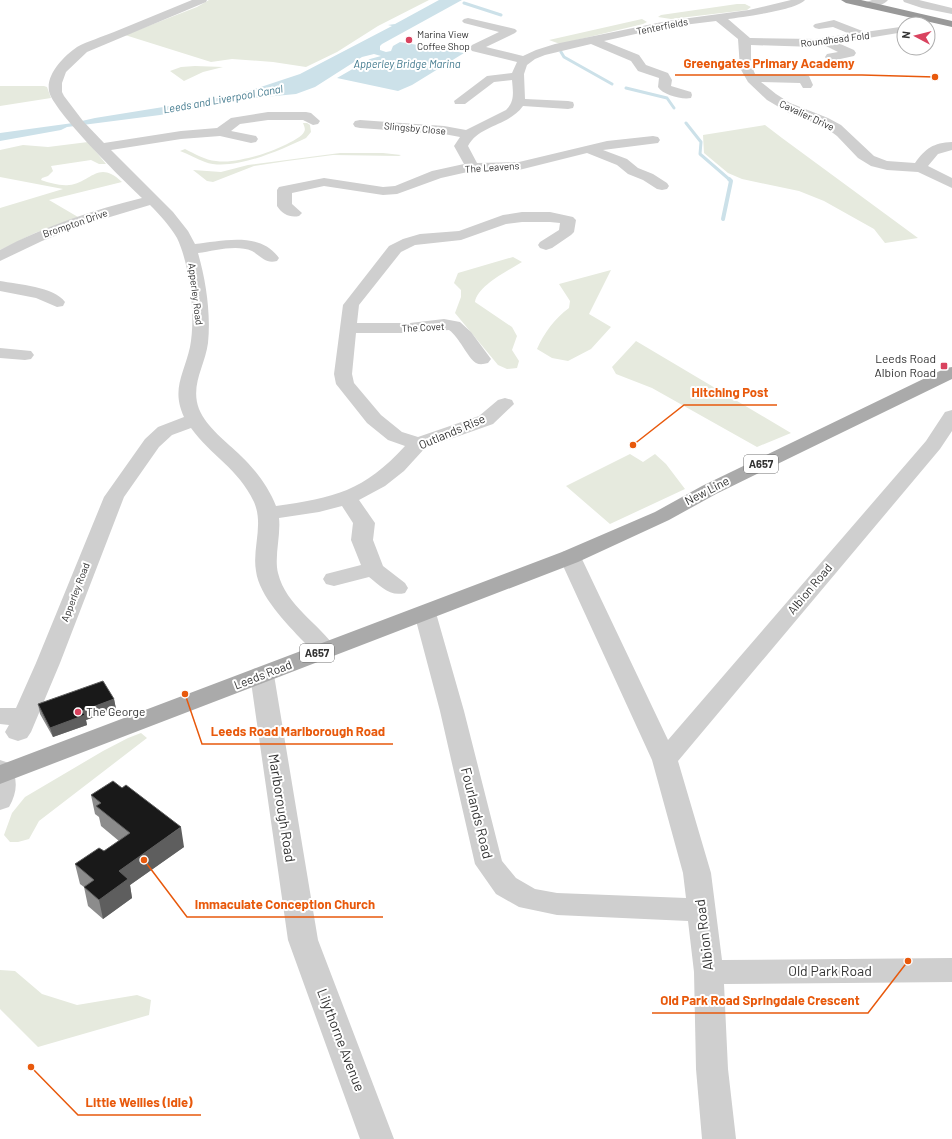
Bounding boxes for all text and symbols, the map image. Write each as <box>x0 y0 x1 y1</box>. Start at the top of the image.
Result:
street label: Tenterfields <box>635 15 689 37</box>
north arrow <box>896 16 936 56</box>
place label: Marina View Coffee Shop <box>417 28 470 52</box>
street label: Roundhead Fold <box>800 29 870 49</box>
text: N <box>899 30 912 39</box>
marker: Marina View Coffee Shop <box>404 35 414 45</box>
callout: Greengates Primary Academy <box>675 50 862 75</box>
text: Greengates Primary Academy <box>684 55 855 71</box>
water label: Apperley Bridge Marina <box>353 57 461 70</box>
water label: Leeds and Liverpool Canal <box>162 81 284 115</box>
street label: Cavalier Drive <box>778 97 836 133</box>
street label: Slingsby Close <box>384 119 446 137</box>
street label: The Leavens <box>464 159 520 175</box>
street label: Brompton Drive <box>41 206 109 240</box>
street label: Apperley Road <box>186 262 206 326</box>
street label: The Covet <box>401 320 445 334</box>
place label: Leeds Road Albion Road <box>874 351 936 379</box>
marker: Leeds Road Albion Road <box>939 361 949 371</box>
callout: Hitching Post <box>684 380 777 405</box>
text: Hitching Post <box>692 384 768 400</box>
street label: Outlands Rise <box>416 411 487 451</box>
road number: A657 <box>744 455 778 473</box>
street label: New Line <box>682 473 731 507</box>
street label: Albion Road <box>784 560 834 616</box>
street label: Apperley Road <box>58 561 92 623</box>
road number: A657 <box>300 644 334 662</box>
street label: Leeds Road <box>232 657 294 692</box>
place label: The George <box>86 704 145 718</box>
marker: The George <box>73 707 83 717</box>
callout: Leeds Road Marlborough Road <box>202 719 393 744</box>
text: Leeds Road Marlborough Road <box>211 723 385 739</box>
street label: Marlborough Road <box>266 752 299 863</box>
street label: Fourlands Road <box>458 765 497 860</box>
callout: Immaculate Conception Church <box>187 892 383 917</box>
text: Immaculate Conception Church <box>195 896 375 912</box>
street label: Albion Road <box>691 898 716 972</box>
street label: Old Park Road <box>788 962 872 979</box>
street label: Lilythorne Avenue <box>314 986 369 1094</box>
callout: Old Park Road Springdale Crescent <box>652 988 868 1013</box>
text: Old Park Road Springdale Crescent <box>660 992 860 1008</box>
callout: Little Wellies (Idle) <box>78 1090 201 1115</box>
text: Little Wellies (Idle) <box>85 1094 193 1110</box>

